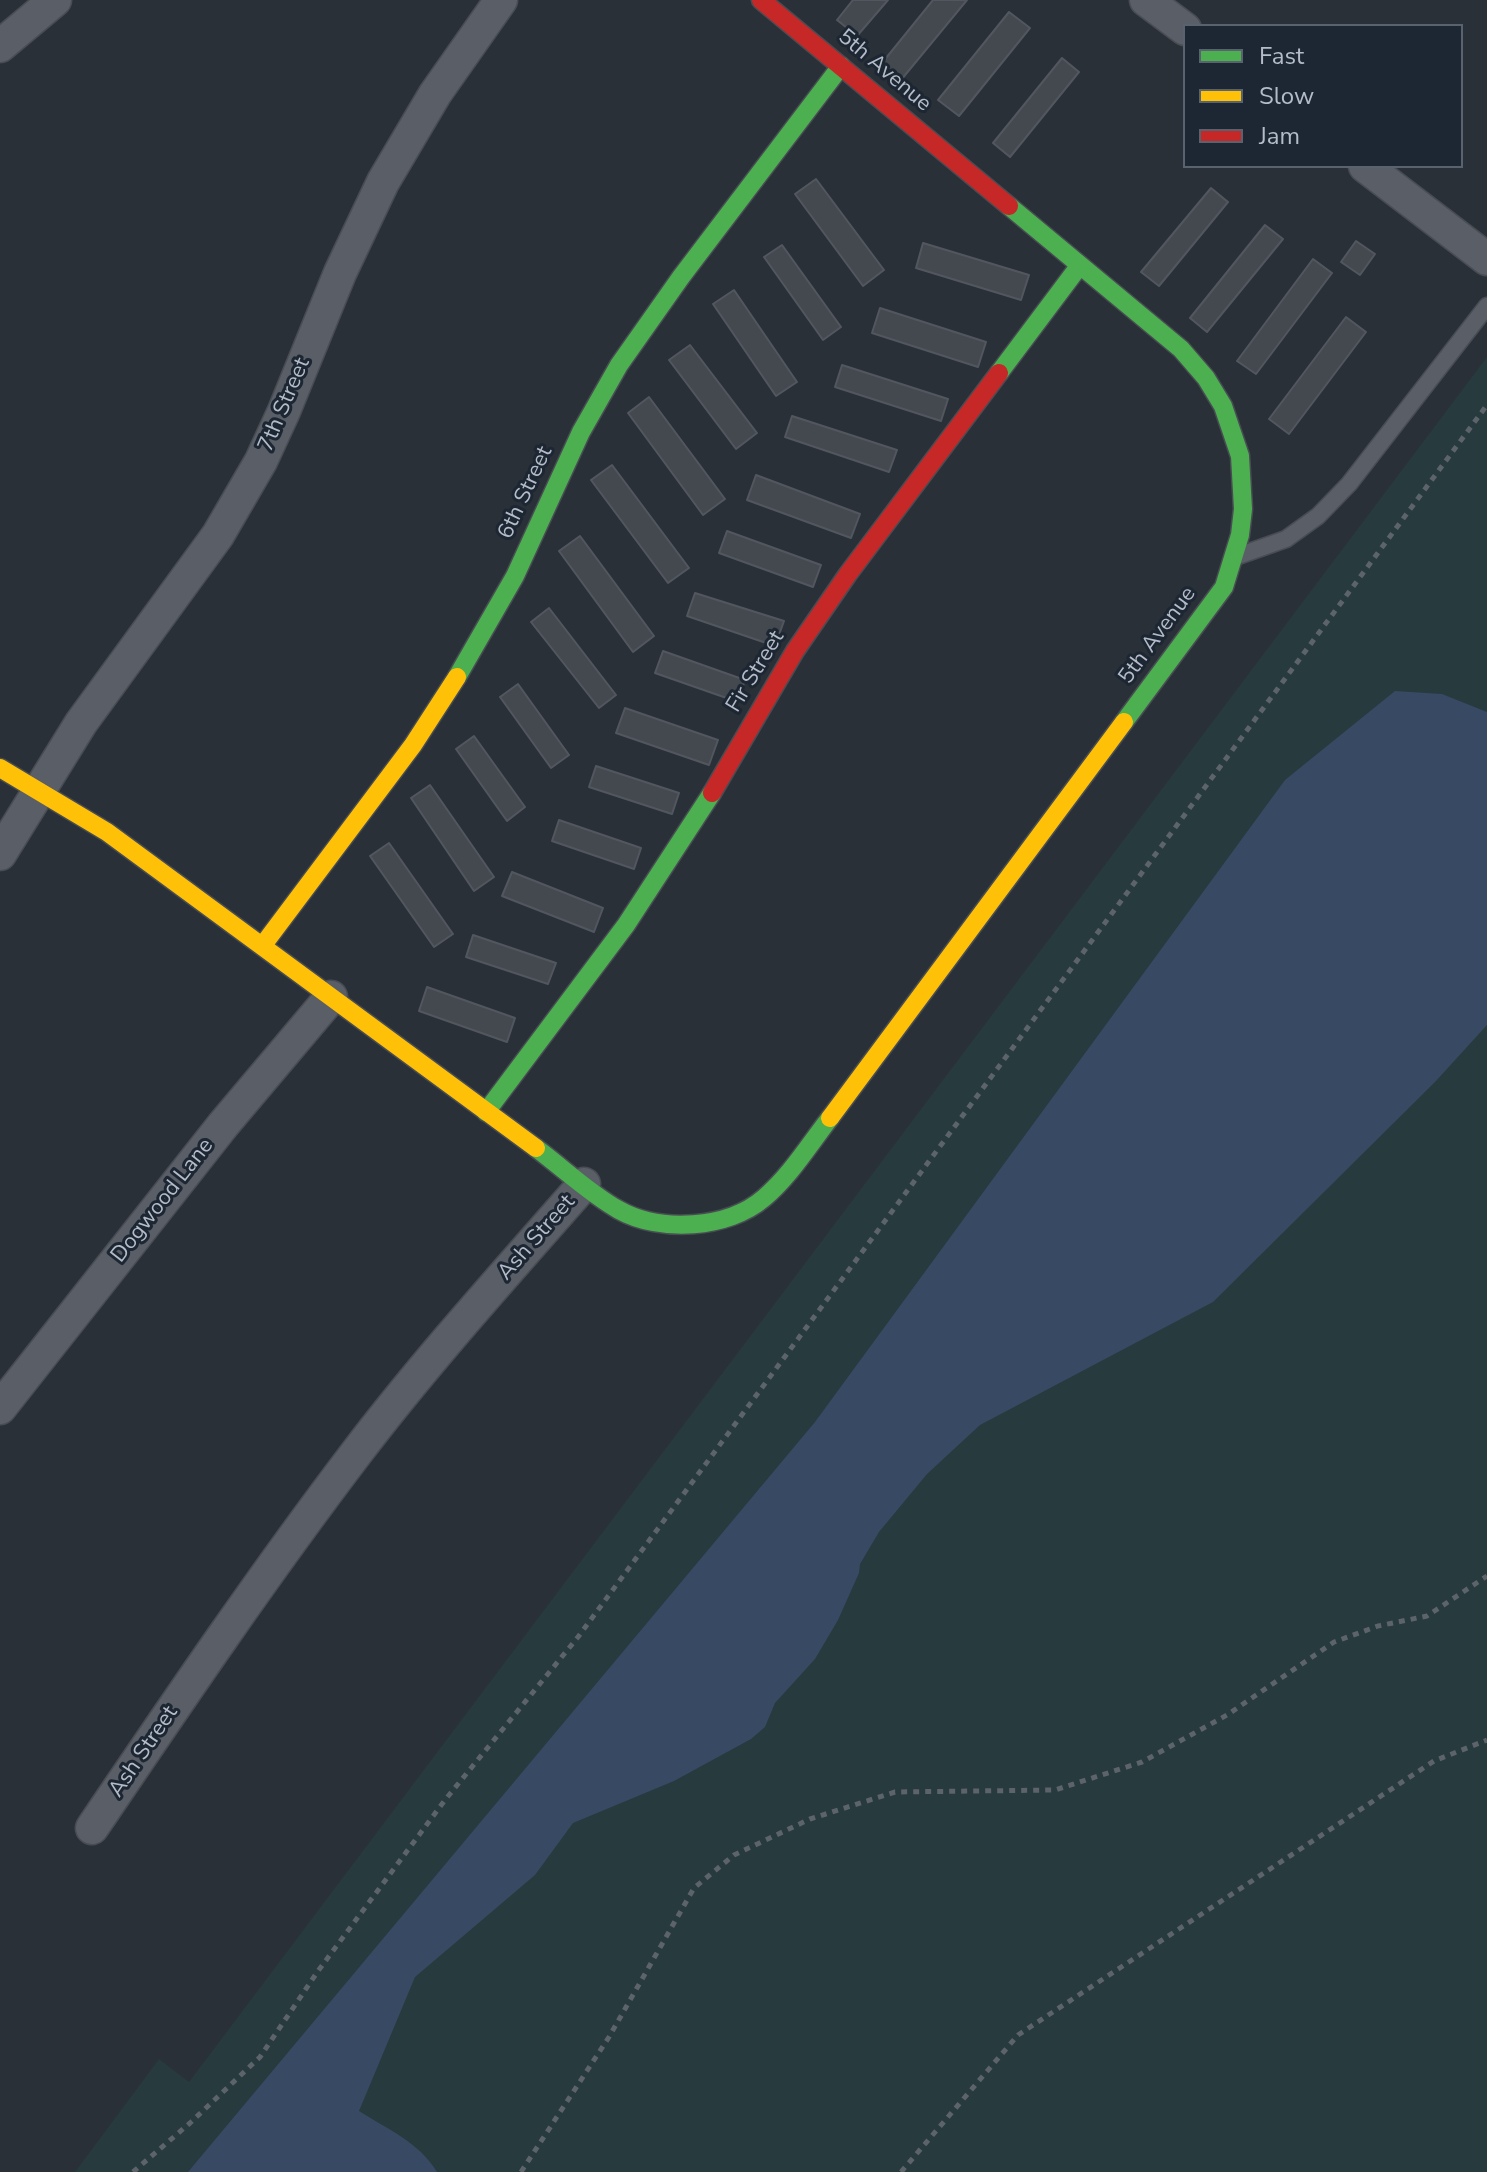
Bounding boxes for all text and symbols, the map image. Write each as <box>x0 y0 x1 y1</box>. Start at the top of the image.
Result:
street label: 5th Avenue <box>832 24 936 118</box>
legend <box>1183 24 1463 168</box>
text: Fast <box>1259 40 1304 72</box>
text: Slow <box>1259 80 1314 112</box>
text: Jam <box>1259 120 1300 152</box>
street label: 7th Street <box>253 354 317 456</box>
street label: 6th Street <box>493 443 559 543</box>
street label: 5th Avenue <box>1114 582 1202 690</box>
street label: Fir Street <box>721 626 791 718</box>
street label: Dogwood Lane <box>106 1134 220 1268</box>
street label: Ash Street <box>493 1190 581 1286</box>
street label: Ash Street <box>104 1701 184 1803</box>

